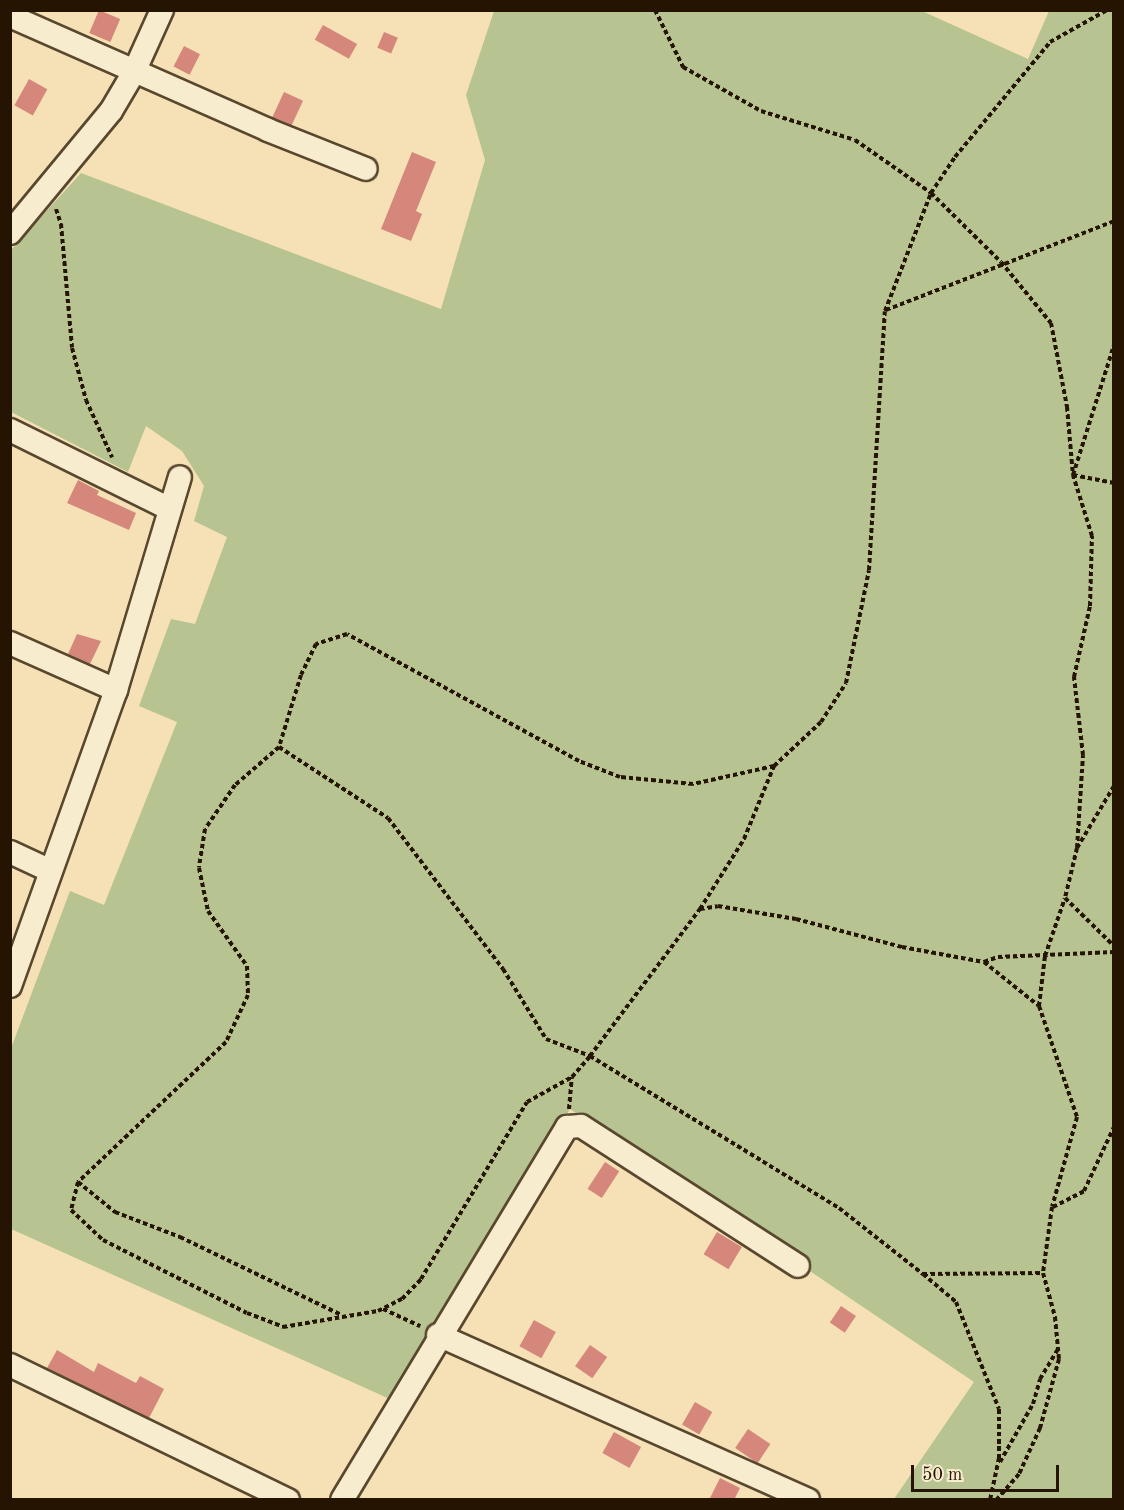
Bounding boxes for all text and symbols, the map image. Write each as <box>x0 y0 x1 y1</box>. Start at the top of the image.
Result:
scale bar <box>914 1453 1062 1491</box>
text: 50 m <box>922 1466 962 1484</box>

